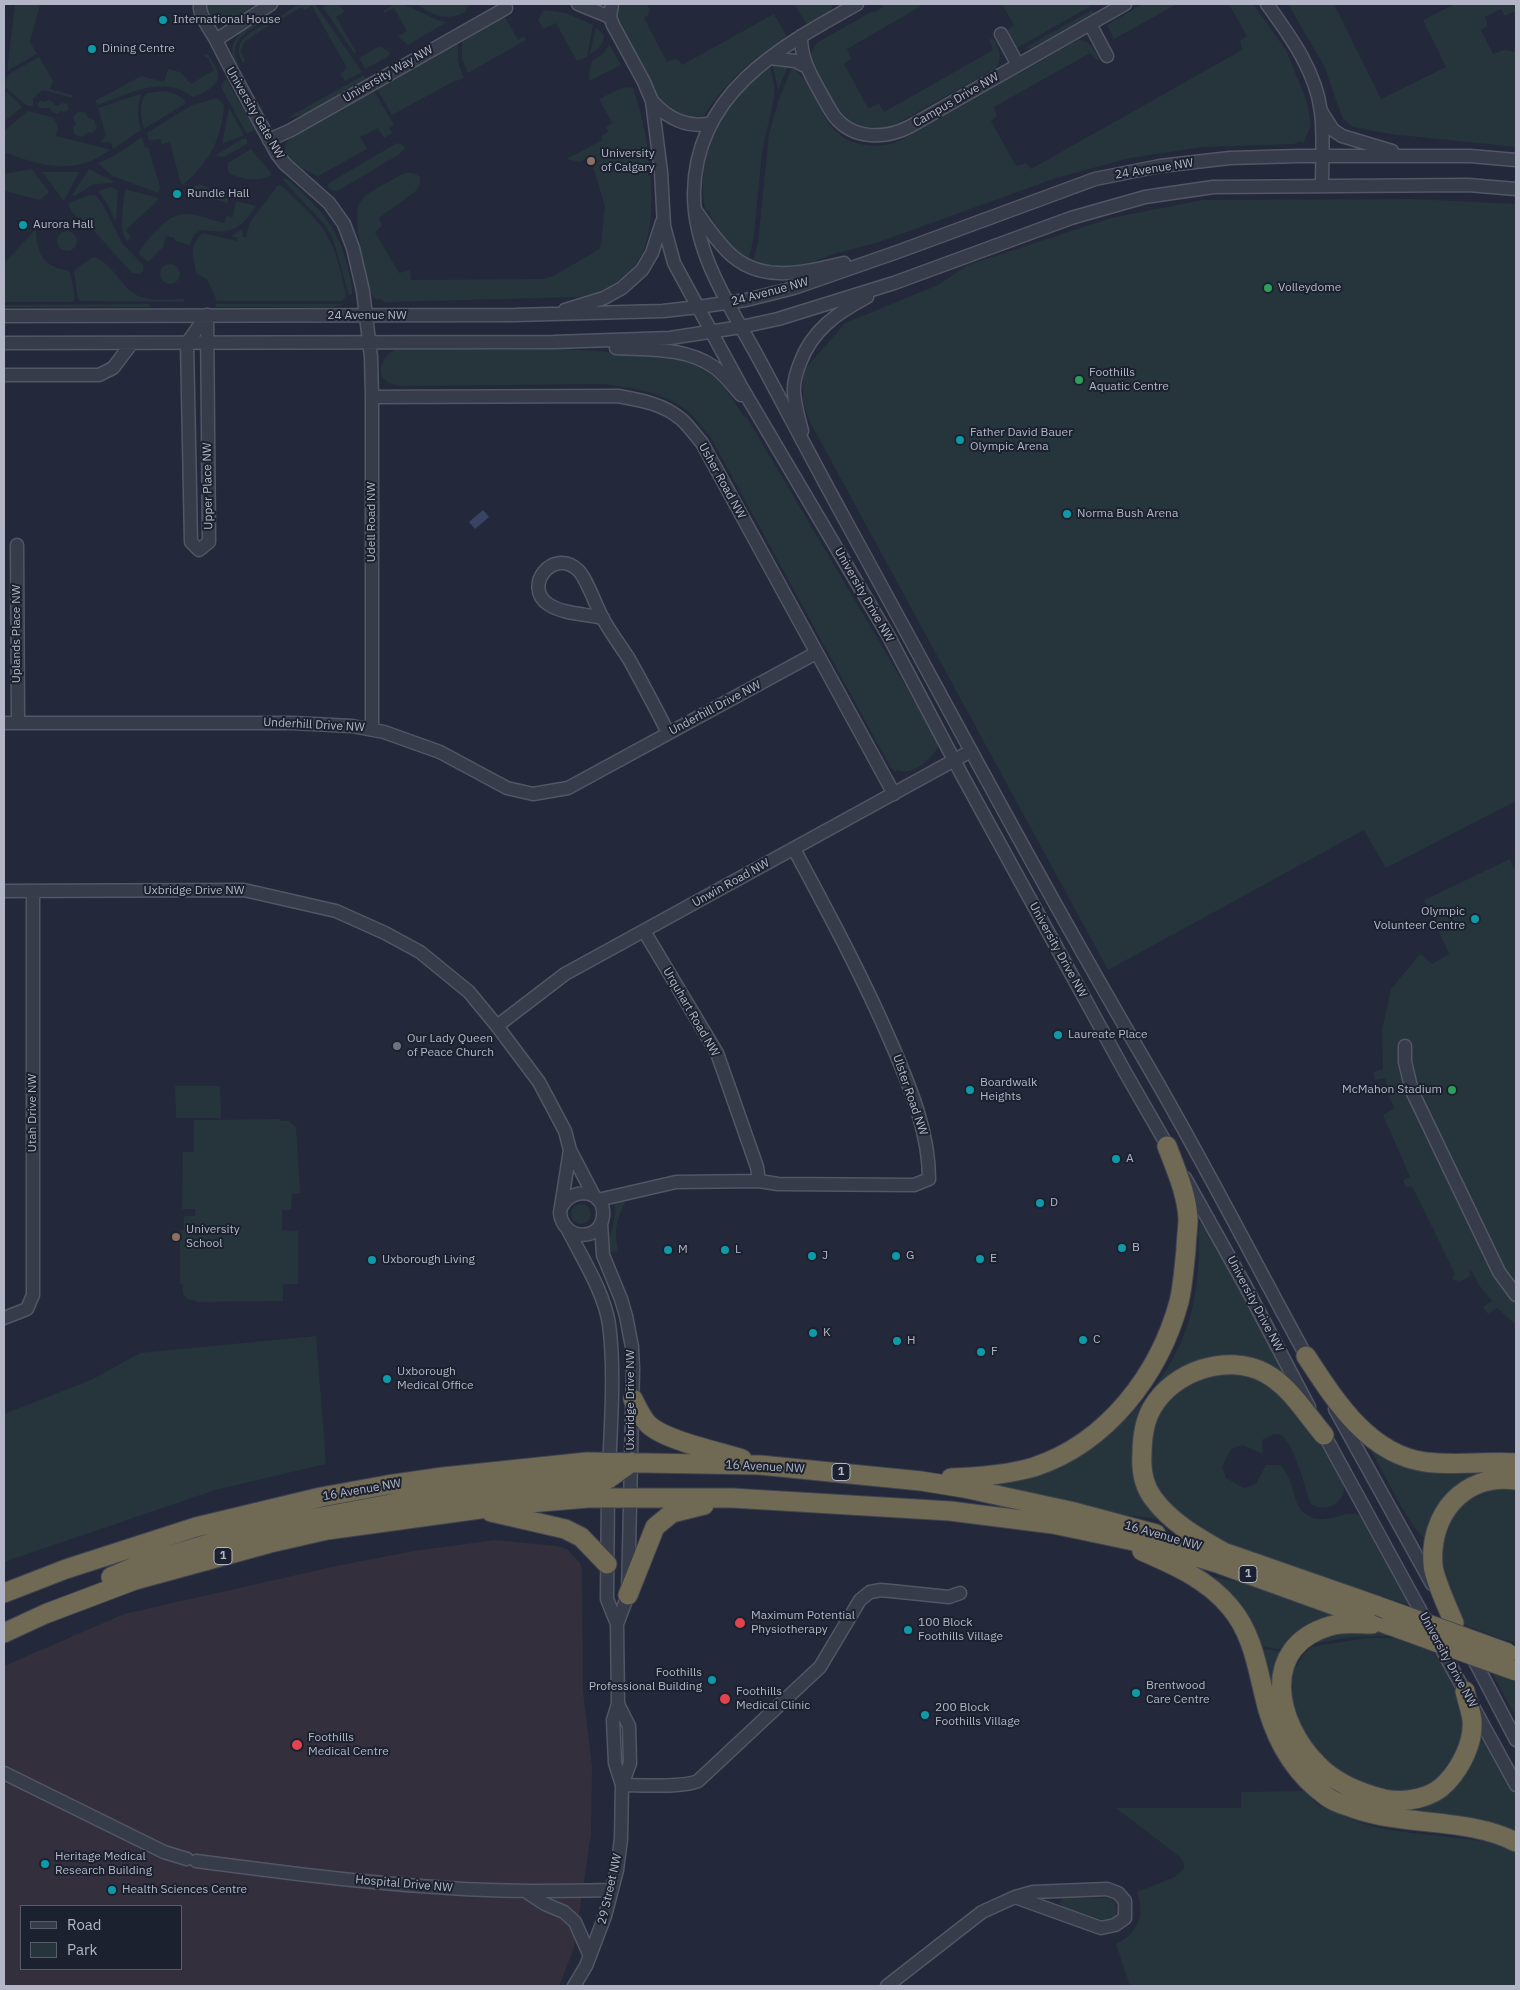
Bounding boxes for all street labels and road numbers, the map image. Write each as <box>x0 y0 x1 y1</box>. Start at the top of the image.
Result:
street label: University Way NW <box>340 42 436 106</box>
street label: University Gate NW <box>223 64 287 162</box>
street label: Campus Drive NW <box>911 70 1001 130</box>
street label: 24 Avenue NW <box>1114 156 1194 182</box>
street label: 24 Avenue NW <box>730 275 810 309</box>
street label: 24 Avenue NW <box>327 309 407 323</box>
street label: Usher Road NW <box>695 441 749 521</box>
street label: Upper Place NW <box>200 442 216 530</box>
street label: Udell Road NW <box>365 482 379 562</box>
street label: University Drive NW <box>831 545 897 645</box>
street label: Uplands Place NW <box>10 585 24 683</box>
street label: Underhill Drive NW <box>667 678 763 738</box>
street label: Underhill Drive NW <box>263 715 365 735</box>
street label: Unwin Road NW <box>690 856 772 910</box>
street label: Uxbridge Drive NW <box>143 884 245 898</box>
street label: University Drive NW <box>1026 900 1090 1000</box>
street label: Urquhart Road NW <box>660 965 722 1059</box>
street label: Ulster Road NW <box>889 1053 931 1137</box>
street label: Utah Drive NW <box>26 1074 40 1152</box>
street label: University Drive NW <box>1224 1254 1286 1354</box>
street label: Uxbridge Drive NW <box>624 1349 638 1451</box>
street label: 16 Avenue NW <box>725 1458 805 1476</box>
road number: 1 <box>832 1464 850 1480</box>
street label: 16 Avenue NW <box>322 1476 402 1504</box>
street label: 16 Avenue NW <box>1123 1518 1203 1554</box>
road number: 1 <box>214 1548 232 1564</box>
road number: 1 <box>1239 1566 1257 1582</box>
street label: University Drive NW <box>1416 1610 1480 1710</box>
street label: 29 Street NW <box>595 1852 625 1926</box>
street label: Hospital Drive NW <box>355 1873 453 1895</box>

